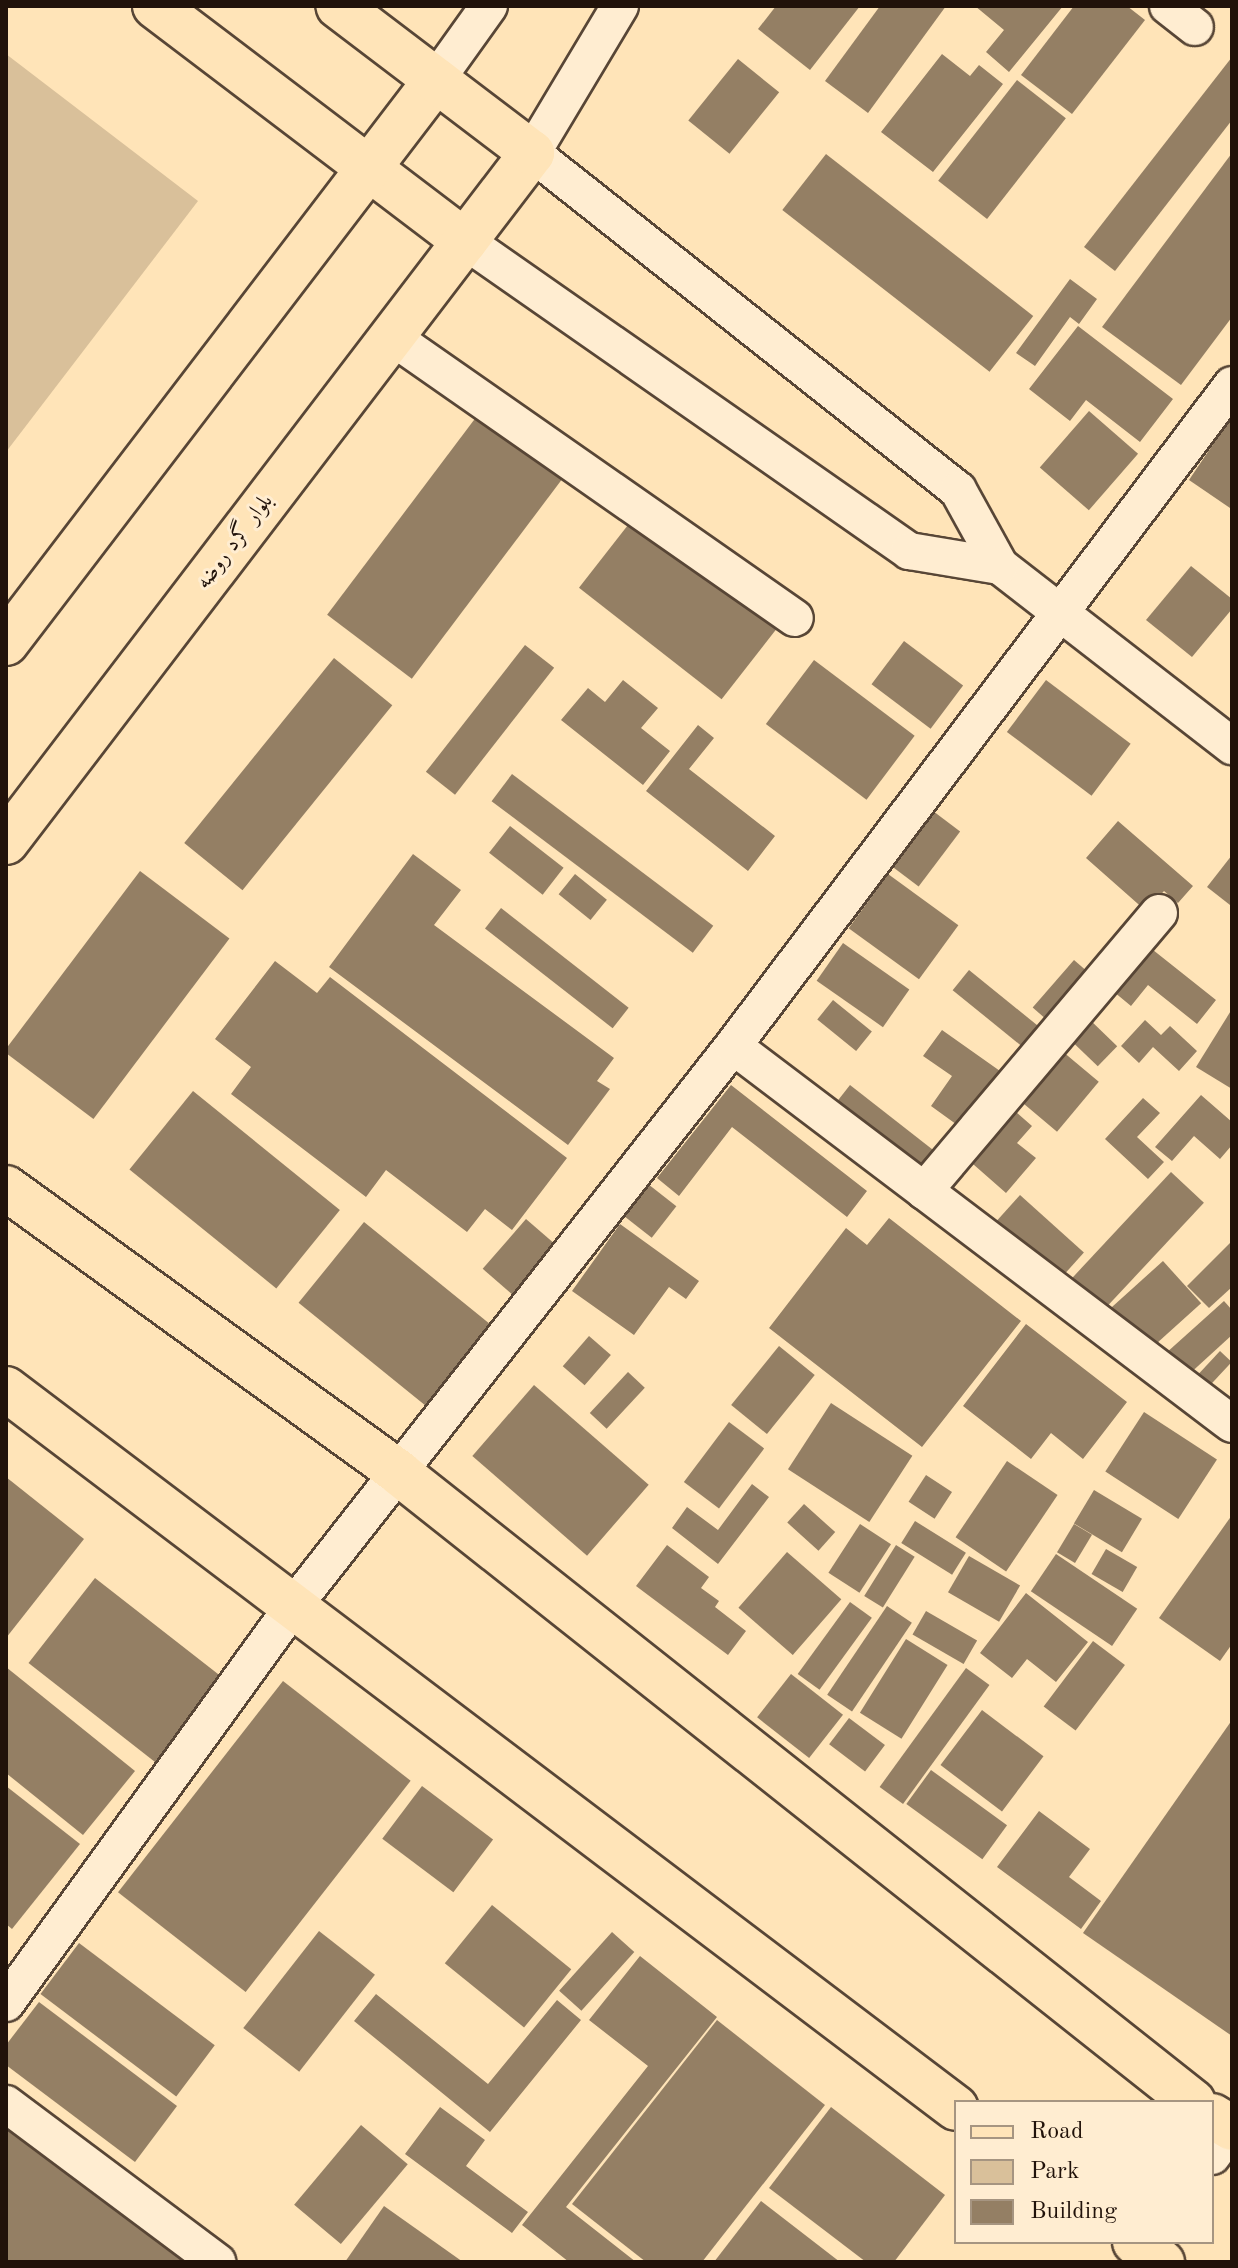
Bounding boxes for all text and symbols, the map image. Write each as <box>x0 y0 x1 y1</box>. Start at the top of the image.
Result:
street label: بلوار گرد روضه <box>191 489 279 595</box>
legend <box>954 2100 1214 2244</box>
text: Road <box>1030 2120 1083 2144</box>
text: Park <box>1030 2160 1079 2184</box>
text: Building <box>1030 2200 1117 2224</box>

